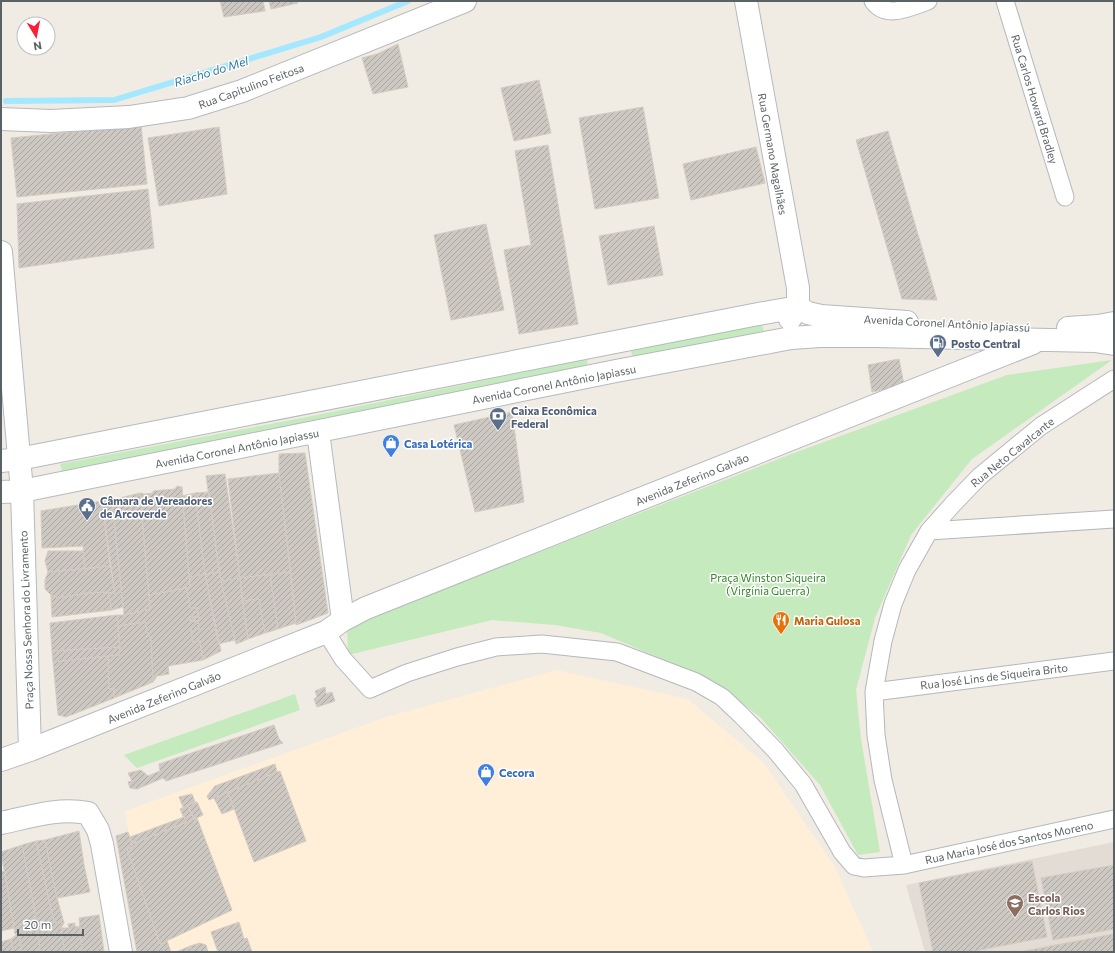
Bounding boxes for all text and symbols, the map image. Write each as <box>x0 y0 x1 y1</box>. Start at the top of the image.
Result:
north arrow <box>16 16 56 56</box>
street label: Rua Carlos Howard Bradley <box>1009 33 1061 166</box>
text: N <box>33 39 43 53</box>
water label: Riacho do Mel <box>172 53 251 89</box>
street label: Rua Capitulino Feitosa <box>196 61 306 111</box>
street label: Rua Germano Magalhães <box>756 92 790 216</box>
street label: Avenida Coronel Antônio Japiassú <box>863 312 1030 335</box>
fuel station icon: Posto Central <box>928 333 948 358</box>
place label: Posto Central <box>951 337 1020 350</box>
street label: Avenida Coronel Antônio Japiassu <box>471 362 637 407</box>
place label: Caixa Econômica Federal <box>511 404 597 430</box>
bank icon: Caixa Econômica Federal <box>488 406 508 431</box>
street label: Rua Neto Cavalcante <box>968 414 1056 490</box>
street label: Avenida Coronel Antônio Japiassu <box>154 426 320 471</box>
shop icon: Casa Lotérica <box>381 433 401 458</box>
place label: Casa Lotérica <box>404 437 473 450</box>
street label: Avenida Zeferino Galvão <box>633 450 751 508</box>
place label: Câmara de Vereadores de Arcoverde <box>100 494 212 520</box>
public building icon: Câmara de Vereadores de Arcoverde <box>77 496 97 521</box>
street label: Praça Nossa Senhora do Livramento <box>16 530 36 710</box>
park label: Praça Winston Siqueira (Virgínia Guerra) <box>710 571 826 597</box>
restaurant icon: Maria Gulosa <box>771 610 791 635</box>
place label: Maria Gulosa <box>794 614 861 627</box>
street label: Rua José Lins de Siqueira Brito <box>919 660 1069 693</box>
street label: Avenida Zeferino Galvão <box>105 668 223 726</box>
shop icon: Cecora <box>476 762 496 787</box>
place label: Cecora <box>499 766 535 779</box>
street label: Rua Maria José dos Santos Moreno <box>924 818 1095 867</box>
place label: Escola Carlos Rios <box>1028 891 1085 917</box>
school or university icon: Escola Carlos Rios <box>1005 893 1025 918</box>
scale bar <box>18 911 83 937</box>
text: 20 m <box>24 917 51 931</box>

